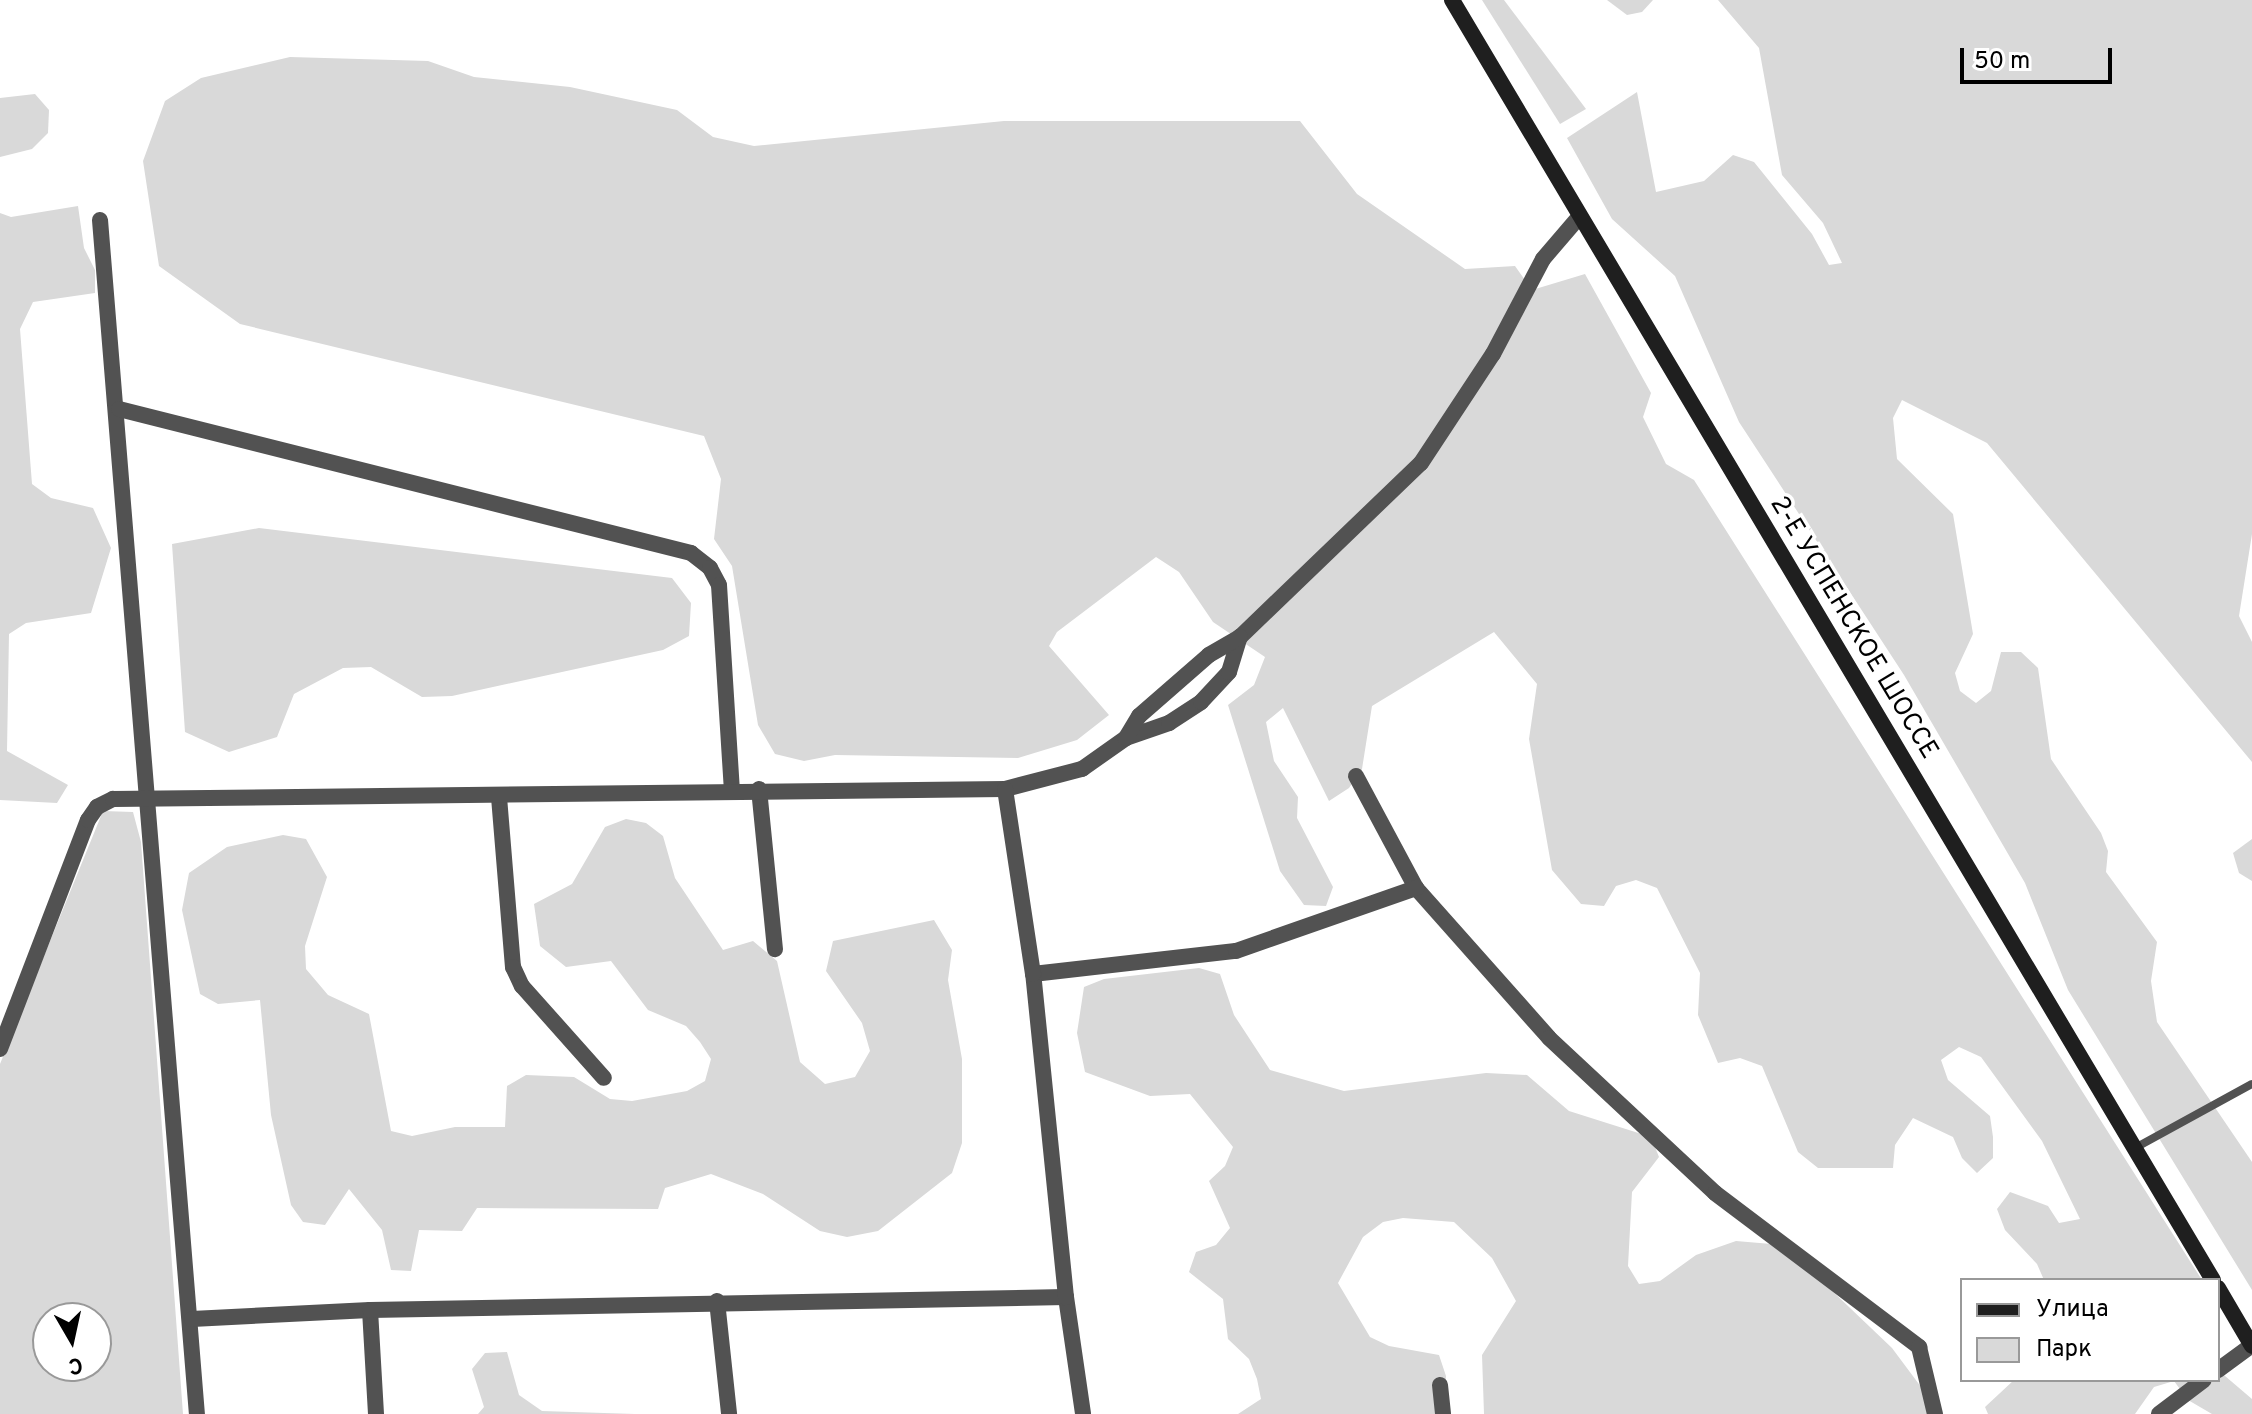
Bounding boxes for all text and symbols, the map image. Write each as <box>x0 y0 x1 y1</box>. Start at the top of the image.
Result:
scale bar <box>1964 32 2116 82</box>
text: 50 m <box>1974 47 2030 77</box>
street label: 2-Е УСПЕНСКОЕ ШОССЕ <box>1762 491 1944 765</box>
legend <box>1960 1278 2220 1382</box>
text: Улица <box>2036 1295 2109 1325</box>
north arrow <box>32 1302 112 1382</box>
text: Парк <box>2036 1335 2092 1365</box>
text: С <box>66 1350 85 1379</box>

